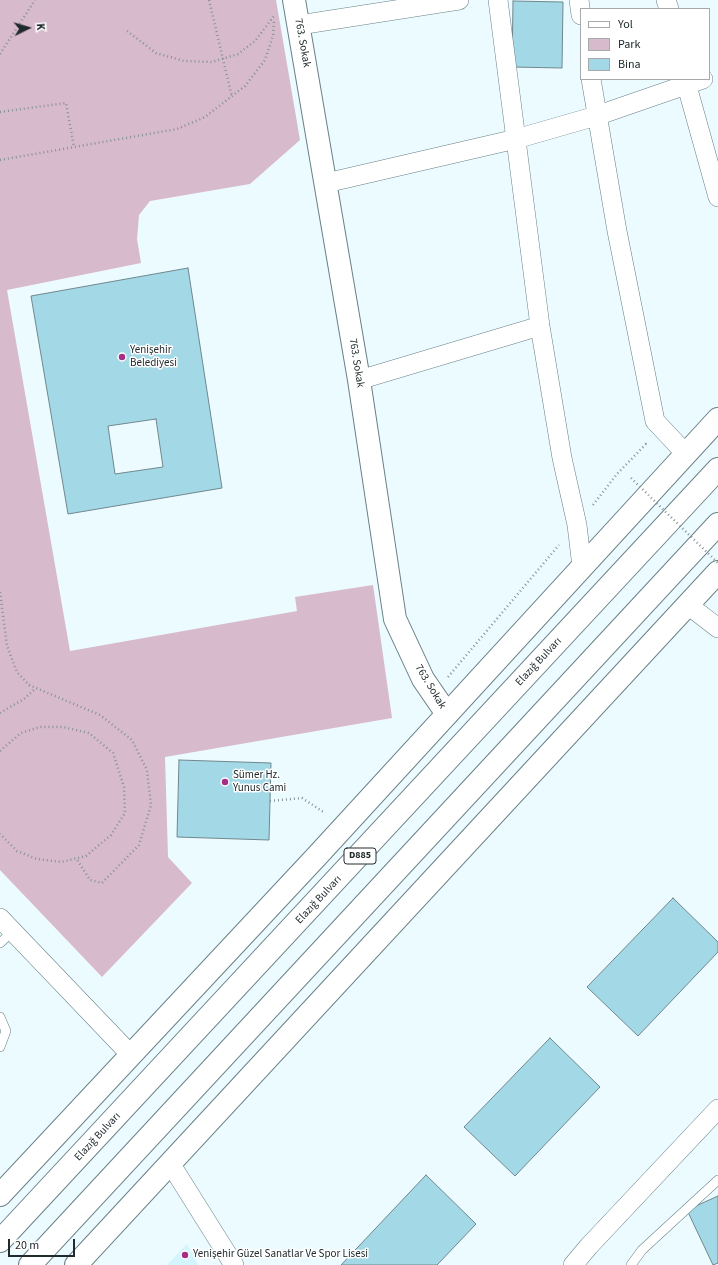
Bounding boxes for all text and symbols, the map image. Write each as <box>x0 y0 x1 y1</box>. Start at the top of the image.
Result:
north arrow <box>8 8 48 48</box>
legend <box>580 8 710 80</box>
text: Yol <box>618 16 633 33</box>
street label: 763. Sokak <box>291 17 313 69</box>
text: K <box>33 23 48 31</box>
text: Park <box>618 36 640 53</box>
text: Bina <box>618 56 641 73</box>
street label: 763. Sokak <box>346 338 366 388</box>
place label: Yenişehir Belediyesi <box>130 344 177 370</box>
marker: Yenişehir Belediyesi <box>117 352 127 362</box>
street label: Elazığ Bulvarı <box>513 635 565 689</box>
street label: 763. Sokak <box>412 662 448 712</box>
place label: Sümer Hz. Yunus Cami <box>233 769 286 795</box>
marker: Sümer Hz. Yunus Cami <box>220 777 230 787</box>
road number: D885 <box>344 848 376 864</box>
street label: Elazığ Bulvarı <box>293 873 345 927</box>
street label: Elazığ Bulvarı <box>72 1110 124 1164</box>
scale bar <box>10 1231 77 1257</box>
text: 20 m <box>15 1237 39 1254</box>
place label: Yenişehir Güzel Sanatlar Ve Spor Lisesi <box>193 1248 368 1262</box>
marker: Yenişehir Güzel Sanatlar Ve Spor Lisesi <box>180 1250 190 1260</box>

